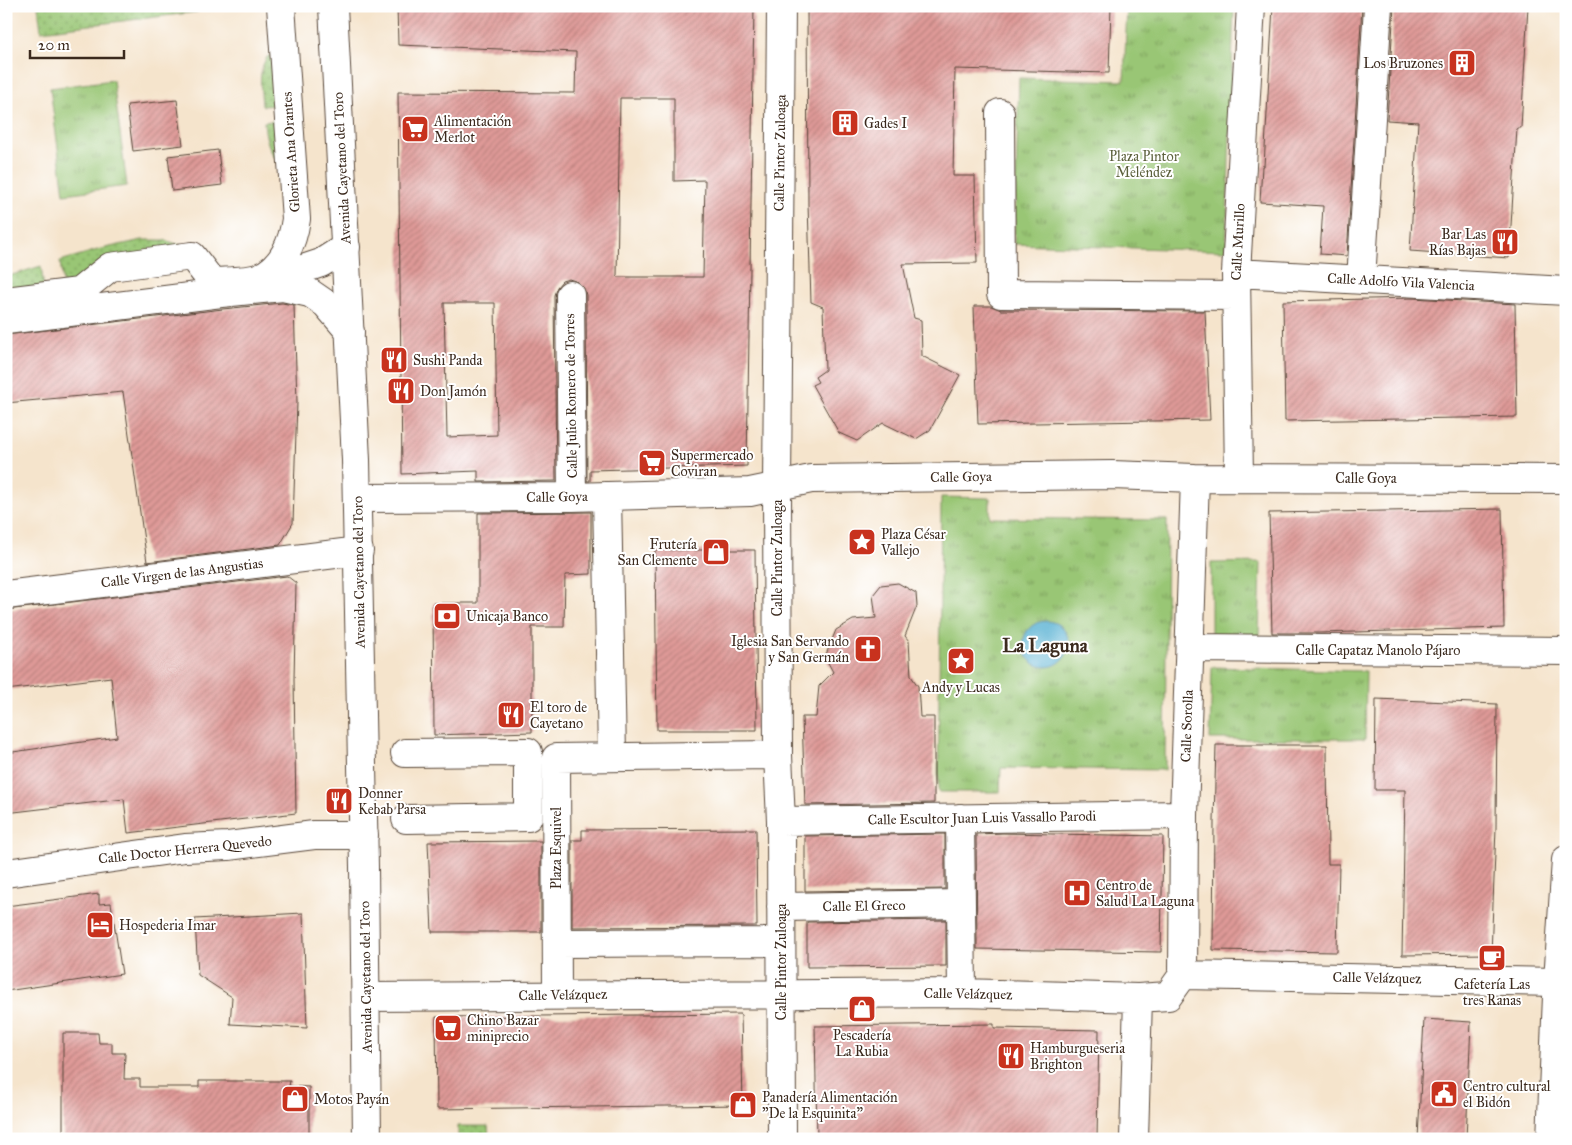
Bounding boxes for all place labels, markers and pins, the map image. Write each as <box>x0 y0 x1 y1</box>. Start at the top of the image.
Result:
building icon: Los Bruzones <box>1447 48 1477 78</box>
place label: Los Bruzones <box>1363 55 1443 72</box>
building icon: Gades I <box>830 108 860 138</box>
place label: Alimentación Merlot <box>433 113 512 146</box>
supermarket icon: Alimentación Merlot <box>400 114 430 144</box>
place label: Gades I <box>864 115 907 132</box>
place label: Bar Las Rías Bajas <box>1429 226 1486 259</box>
restaurant icon: Bar Las Rías Bajas <box>1490 227 1520 257</box>
restaurant icon: Sushi Panda <box>379 345 409 375</box>
place label: Sushi Panda <box>413 352 483 369</box>
restaurant icon: Don Jamón <box>386 376 416 406</box>
place label: Don Jamón <box>420 383 487 401</box>
place label: Supermercado Coviran <box>671 447 753 480</box>
supermarket icon: Supermercado Coviran <box>637 448 667 478</box>
place label: Plaza César Vallejo <box>880 526 947 559</box>
place icon: Plaza César Vallejo <box>847 527 877 557</box>
place label: Frutería San Clemente <box>617 536 697 569</box>
shop icon: Frutería San Clemente <box>701 537 731 567</box>
bank icon: Unicaja Banco <box>432 601 462 631</box>
place label: Unicaja Banco <box>466 608 548 625</box>
place label: Iglesia San Servando y San Germán <box>731 633 849 666</box>
church icon: Iglesia San Servando y San Germán <box>853 634 883 664</box>
place icon: Andy y Lucas <box>946 646 976 676</box>
place label: Andy y Lucas <box>921 679 1000 696</box>
place label: El toro de Cayetano <box>530 699 587 732</box>
restaurant icon: El toro de Cayetano <box>496 700 526 730</box>
place label: Donner Kebab Parsa <box>358 785 426 818</box>
restaurant icon: Donner Kebab Parsa <box>324 786 354 816</box>
place label: Centro de Salud La Laguna <box>1096 877 1194 910</box>
hospital icon: Centro de Salud La Laguna <box>1062 878 1092 908</box>
hotel icon: Hospederia Imar <box>85 910 115 940</box>
place label: Hospederia Imar <box>119 917 217 934</box>
cafe icon: Cafetería Las tres Ranas <box>1477 943 1507 973</box>
place label: Cafetería Las tres Ranas <box>1454 976 1530 1009</box>
shop icon: Pescadería La Rubia <box>847 994 877 1024</box>
place label: Chino Bazar miniprecio <box>467 1012 539 1045</box>
supermarket icon: Chino Bazar miniprecio <box>433 1013 463 1043</box>
place label: Pescadería La Rubia <box>833 1027 891 1060</box>
place label: Hamburgueseria Brighton <box>1030 1040 1125 1073</box>
restaurant icon: Hamburgueseria Brighton <box>996 1041 1026 1071</box>
place label: Centro cultural el Bidón <box>1463 1078 1551 1111</box>
public building icon: Centro cultural el Bidón <box>1429 1079 1459 1109</box>
shop icon: Motos Payán <box>280 1084 310 1114</box>
place label: Panadería Alimentación "De la Esquinita" <box>762 1089 898 1123</box>
shop icon: Panadería Alimentación "De la Esquinita" <box>728 1090 758 1120</box>
place label: Motos Payán <box>314 1091 390 1108</box>

